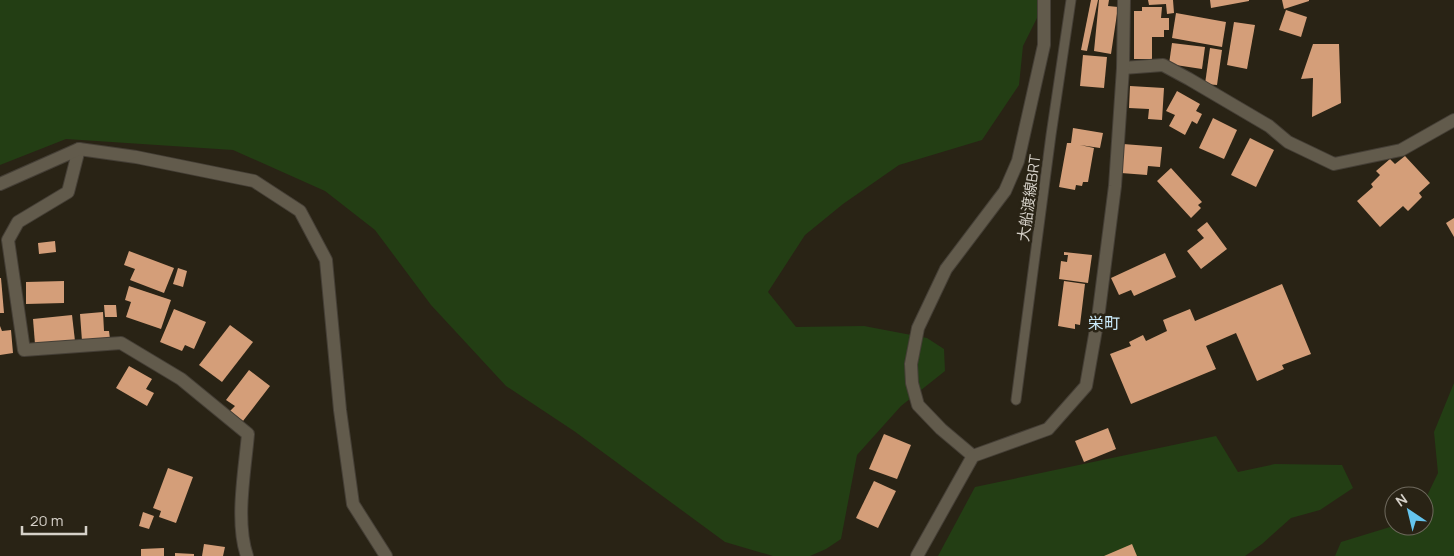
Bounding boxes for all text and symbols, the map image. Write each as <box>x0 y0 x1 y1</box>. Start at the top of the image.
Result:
street label: 大船渡線BRT <box>1013 153 1046 243</box>
district label: 栄町 <box>1088 312 1120 334</box>
north arrow <box>1384 486 1434 536</box>
text: N <box>1392 489 1411 511</box>
scale bar <box>22 504 86 536</box>
text: 20 m <box>30 510 63 531</box>

